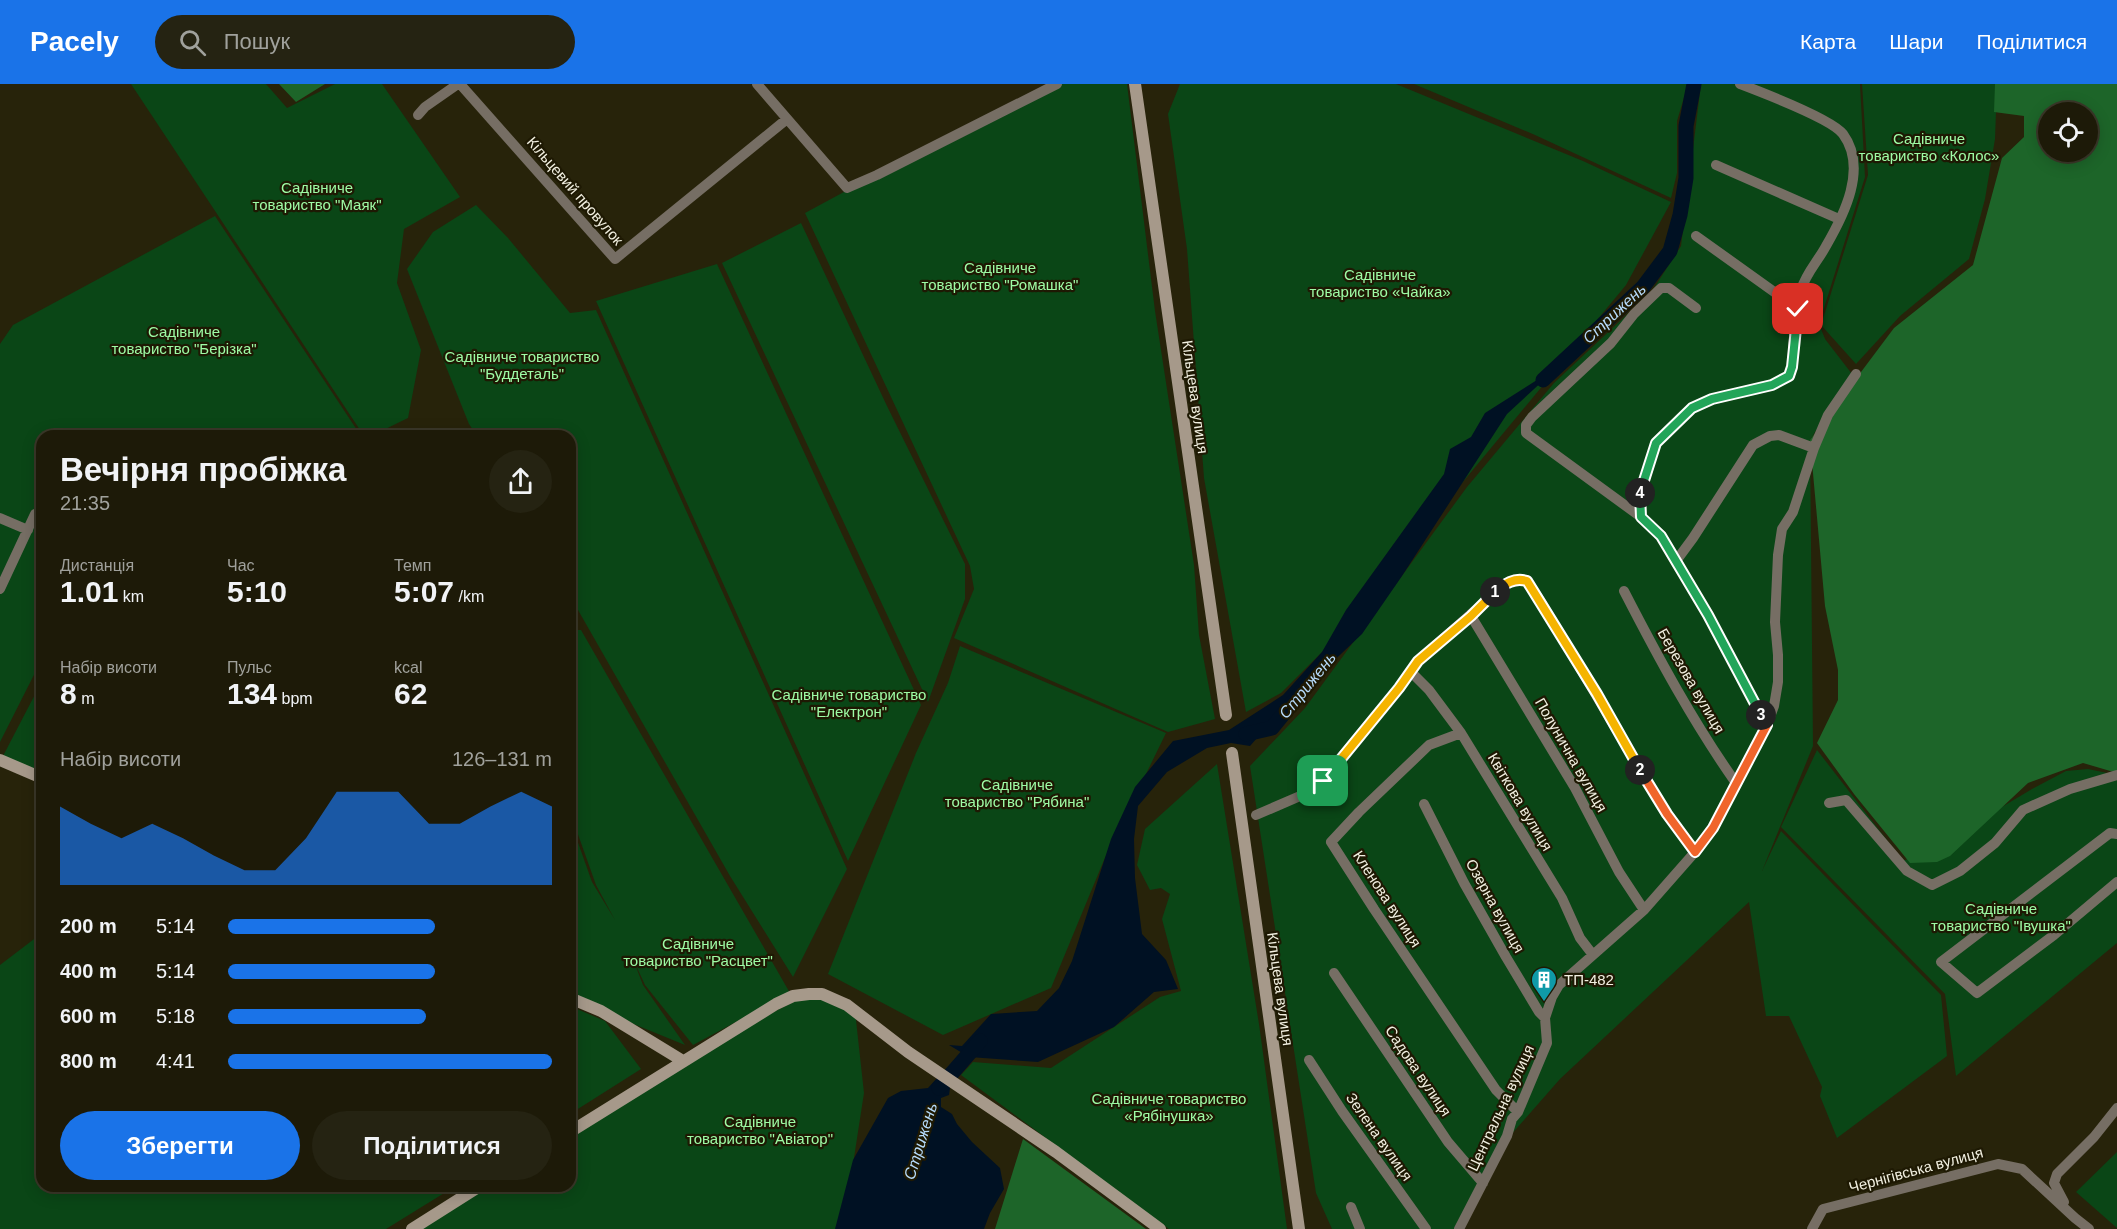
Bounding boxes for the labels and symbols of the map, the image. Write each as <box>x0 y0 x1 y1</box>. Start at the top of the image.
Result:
park label: Садівниче товариство «Колос» <box>1859 130 1999 164</box>
street label: Кільцевий провулок <box>524 133 627 249</box>
park label: Садівниче товариство "Маяк" <box>253 179 381 213</box>
park label: Садівниче товариство "Ромашка" <box>922 259 1078 293</box>
park label: Садівниче товариство «Чайка» <box>1309 266 1451 300</box>
water label: Стрижень <box>1579 280 1649 347</box>
pin <box>1772 283 1823 334</box>
park label: Садівниче товариство "Берізка" <box>111 323 257 357</box>
street label: Кільцева вулиця <box>1179 339 1212 455</box>
park label: Садівниче товариство "Буддеталь" <box>445 348 599 382</box>
pin: 4 <box>1625 478 1655 508</box>
pin: 1 <box>1480 577 1510 607</box>
street label: Березова вулиця <box>1654 625 1728 736</box>
water label: Стрижень <box>1276 649 1339 722</box>
park label: Садівниче товариство "Електрон" <box>772 686 926 720</box>
street label: Полунична вулиця <box>1532 695 1611 815</box>
pin: 3 <box>1746 700 1776 730</box>
street label: Квіткова вулиця <box>1485 750 1556 854</box>
pin <box>1297 755 1348 806</box>
pin: 2 <box>1625 755 1655 785</box>
park label: Садівниче товариство "Рябина" <box>945 776 1089 810</box>
street label: Кленова вулиця <box>1350 847 1425 950</box>
street label: Озерна вулиця <box>1463 856 1528 956</box>
park label: Садівниче товариство "Івушка" <box>1931 900 2071 934</box>
street label: Кільцева вулиця <box>1264 931 1297 1047</box>
park label: Садівниче товариство "Расцвет" <box>623 935 773 969</box>
building icon: ТП-482 <box>1529 965 1559 1003</box>
place label: ТП-482 <box>1564 971 1614 988</box>
street label: Садова вулиця <box>1382 1022 1455 1119</box>
street label: Центральна вулиця <box>1464 1042 1537 1174</box>
street label: Зелена вулиця <box>1343 1089 1416 1184</box>
park label: Садівниче товариство «Рябінушка» <box>1092 1090 1246 1124</box>
water label: Стрижень <box>901 1101 940 1182</box>
park label: Садівниче товариство "Авіатор" <box>687 1113 833 1147</box>
street label: Чернігівська вулиця <box>1847 1143 1985 1196</box>

